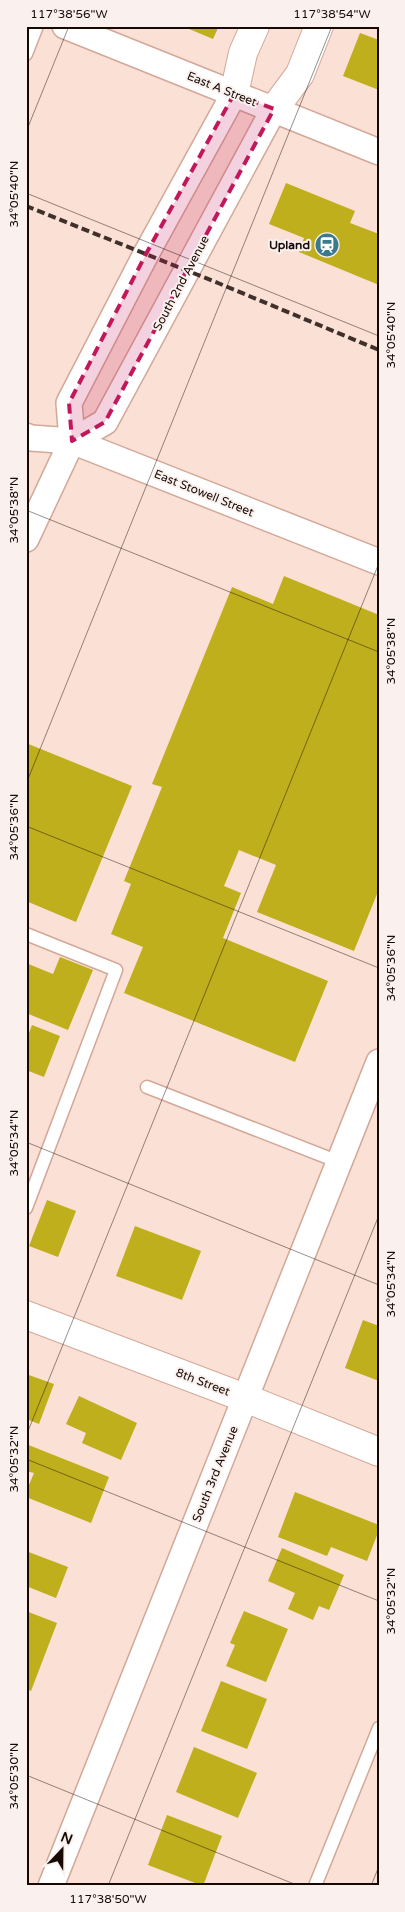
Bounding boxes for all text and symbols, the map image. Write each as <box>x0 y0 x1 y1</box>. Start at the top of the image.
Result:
text: 117°38'56"W <box>30 7 108 21</box>
text: 117°38'54"W <box>293 7 371 21</box>
street label: East A Street <box>185 69 259 110</box>
text: 34°05'40"N <box>7 161 21 228</box>
station icon: Upland <box>314 232 340 258</box>
street label: South 2nd Avenue <box>150 233 212 333</box>
place label: Upland <box>269 238 310 253</box>
text: 34°05'40"N <box>384 302 398 369</box>
street label: East Stowell Street <box>152 467 256 520</box>
text: 34°05'38"N <box>7 477 21 544</box>
text: 34°05'38"N <box>384 618 398 685</box>
text: 34°05'36"N <box>7 794 21 861</box>
text: 34°05'36"N <box>384 935 398 1002</box>
text: 34°05'34"N <box>7 1110 21 1177</box>
text: 34°05'34"N <box>384 1251 398 1318</box>
street label: 8th Street <box>174 1365 232 1399</box>
street label: South 3rd Avenue <box>189 1424 241 1524</box>
text: 34°05'32"N <box>7 1426 21 1493</box>
text: 34°05'32"N <box>384 1568 398 1635</box>
text: 34°05'30"N <box>7 1743 21 1810</box>
north arrow <box>38 1824 88 1874</box>
text: N <box>58 1828 75 1848</box>
text: 117°38'50"W <box>69 1892 147 1906</box>

